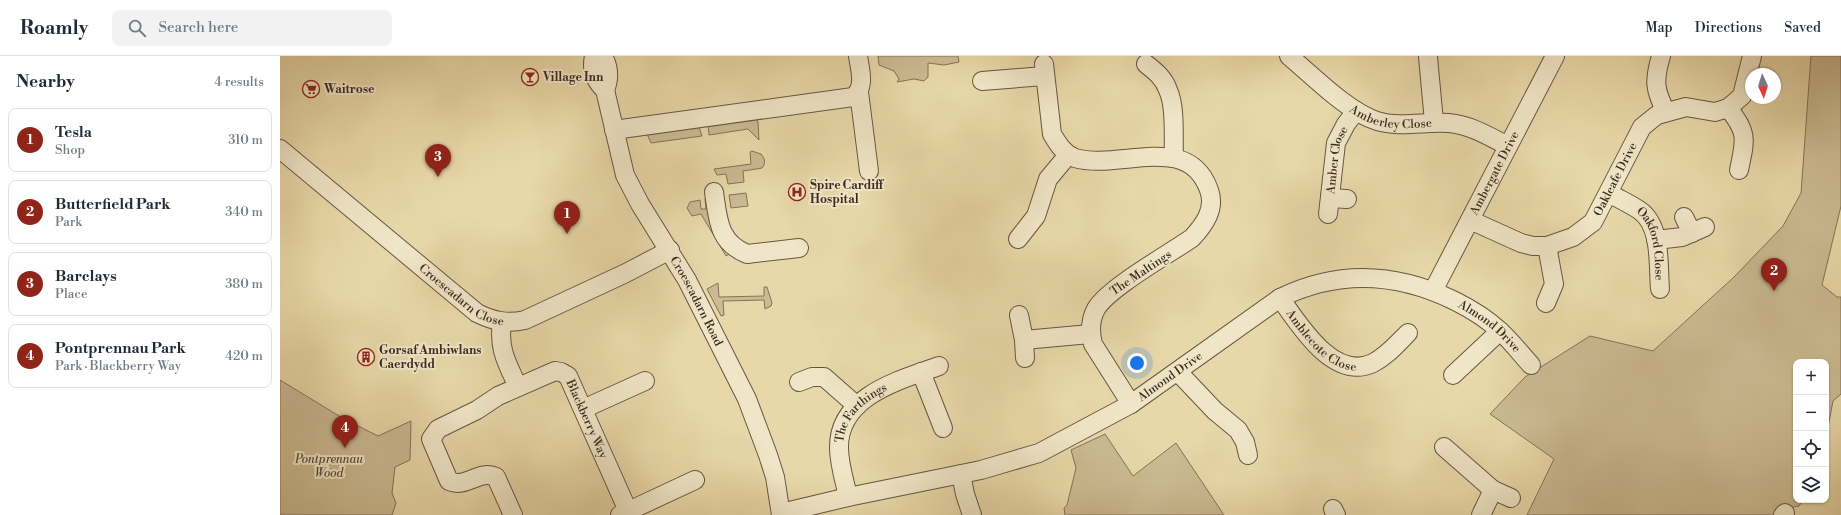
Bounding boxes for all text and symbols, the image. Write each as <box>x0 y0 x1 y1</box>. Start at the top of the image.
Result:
search box <box>112 10 392 46</box>
text: Roamly <box>20 16 88 40</box>
icon: search <box>126 17 148 39</box>
text: Search here <box>158 18 238 37</box>
text: Map <box>1645 19 1673 37</box>
text: Directions <box>1695 19 1762 37</box>
text: Saved <box>1784 19 1821 37</box>
bar icon: Village Inn <box>520 67 540 87</box>
north arrow <box>1745 68 1781 104</box>
place label: Village Inn <box>542 70 604 85</box>
text: Nearby <box>16 71 75 93</box>
text: 4 results <box>214 74 264 90</box>
supermarket icon: Waitrose <box>301 79 321 99</box>
place label: Waitrose <box>323 82 375 97</box>
street label: Amberley Close <box>1346 101 1432 132</box>
text: Tesla <box>55 123 92 142</box>
street label: Amber Close <box>1323 123 1351 196</box>
street label: Ambergate Drive <box>1466 129 1522 218</box>
text: 1 <box>27 132 33 148</box>
text: 310 m <box>228 132 263 148</box>
street label: Oakleafe Drive <box>1590 140 1640 218</box>
text: Shop <box>55 142 85 158</box>
pin: 3 <box>425 144 451 177</box>
place label: Spire Cardiff Hospital <box>810 178 885 207</box>
hospital icon: Spire Cardiff Hospital <box>787 182 807 202</box>
text: Butterfield Park <box>55 195 171 214</box>
pin: 1 <box>554 201 580 234</box>
text: 2 <box>26 204 34 220</box>
text: 340 m <box>225 204 263 220</box>
street label: Oakford Close <box>1634 204 1667 281</box>
text: Park <box>55 214 82 230</box>
street label: The Maltings <box>1107 247 1175 299</box>
street label: Croescadarn Road <box>667 253 727 349</box>
pin: 2 <box>1761 258 1787 291</box>
street label: Croescadarn Close <box>416 261 505 329</box>
text: Barclays <box>55 267 117 286</box>
text: 3 <box>26 276 34 292</box>
text: 380 m <box>225 276 263 292</box>
text: Place <box>55 286 87 302</box>
street label: Almond Drive <box>1455 296 1524 356</box>
street label: Amblecote Close <box>1282 306 1357 374</box>
text: Pontprennau Park <box>55 339 186 358</box>
place label: Gorsaf Ambiwlans Caerdydd <box>379 343 481 372</box>
building icon: Gorsaf Ambiwlans Caerdydd <box>356 347 376 367</box>
text: 4 <box>26 348 34 364</box>
text: 420 m <box>225 348 263 364</box>
street label: Almond Drive <box>1134 348 1205 405</box>
your location <box>1127 353 1147 373</box>
text: Park · Blackberry Way <box>55 358 181 374</box>
map controls <box>1793 359 1829 503</box>
button: + <box>1793 359 1829 395</box>
street label: Blackberry Way <box>563 376 611 461</box>
street label: The Farthings <box>832 380 889 443</box>
button: − <box>1793 395 1829 431</box>
pin: 4 <box>332 415 358 448</box>
button: locate <box>1793 431 1829 467</box>
park label: Pontprennau Wood <box>294 452 363 481</box>
button: layers <box>1793 467 1829 503</box>

